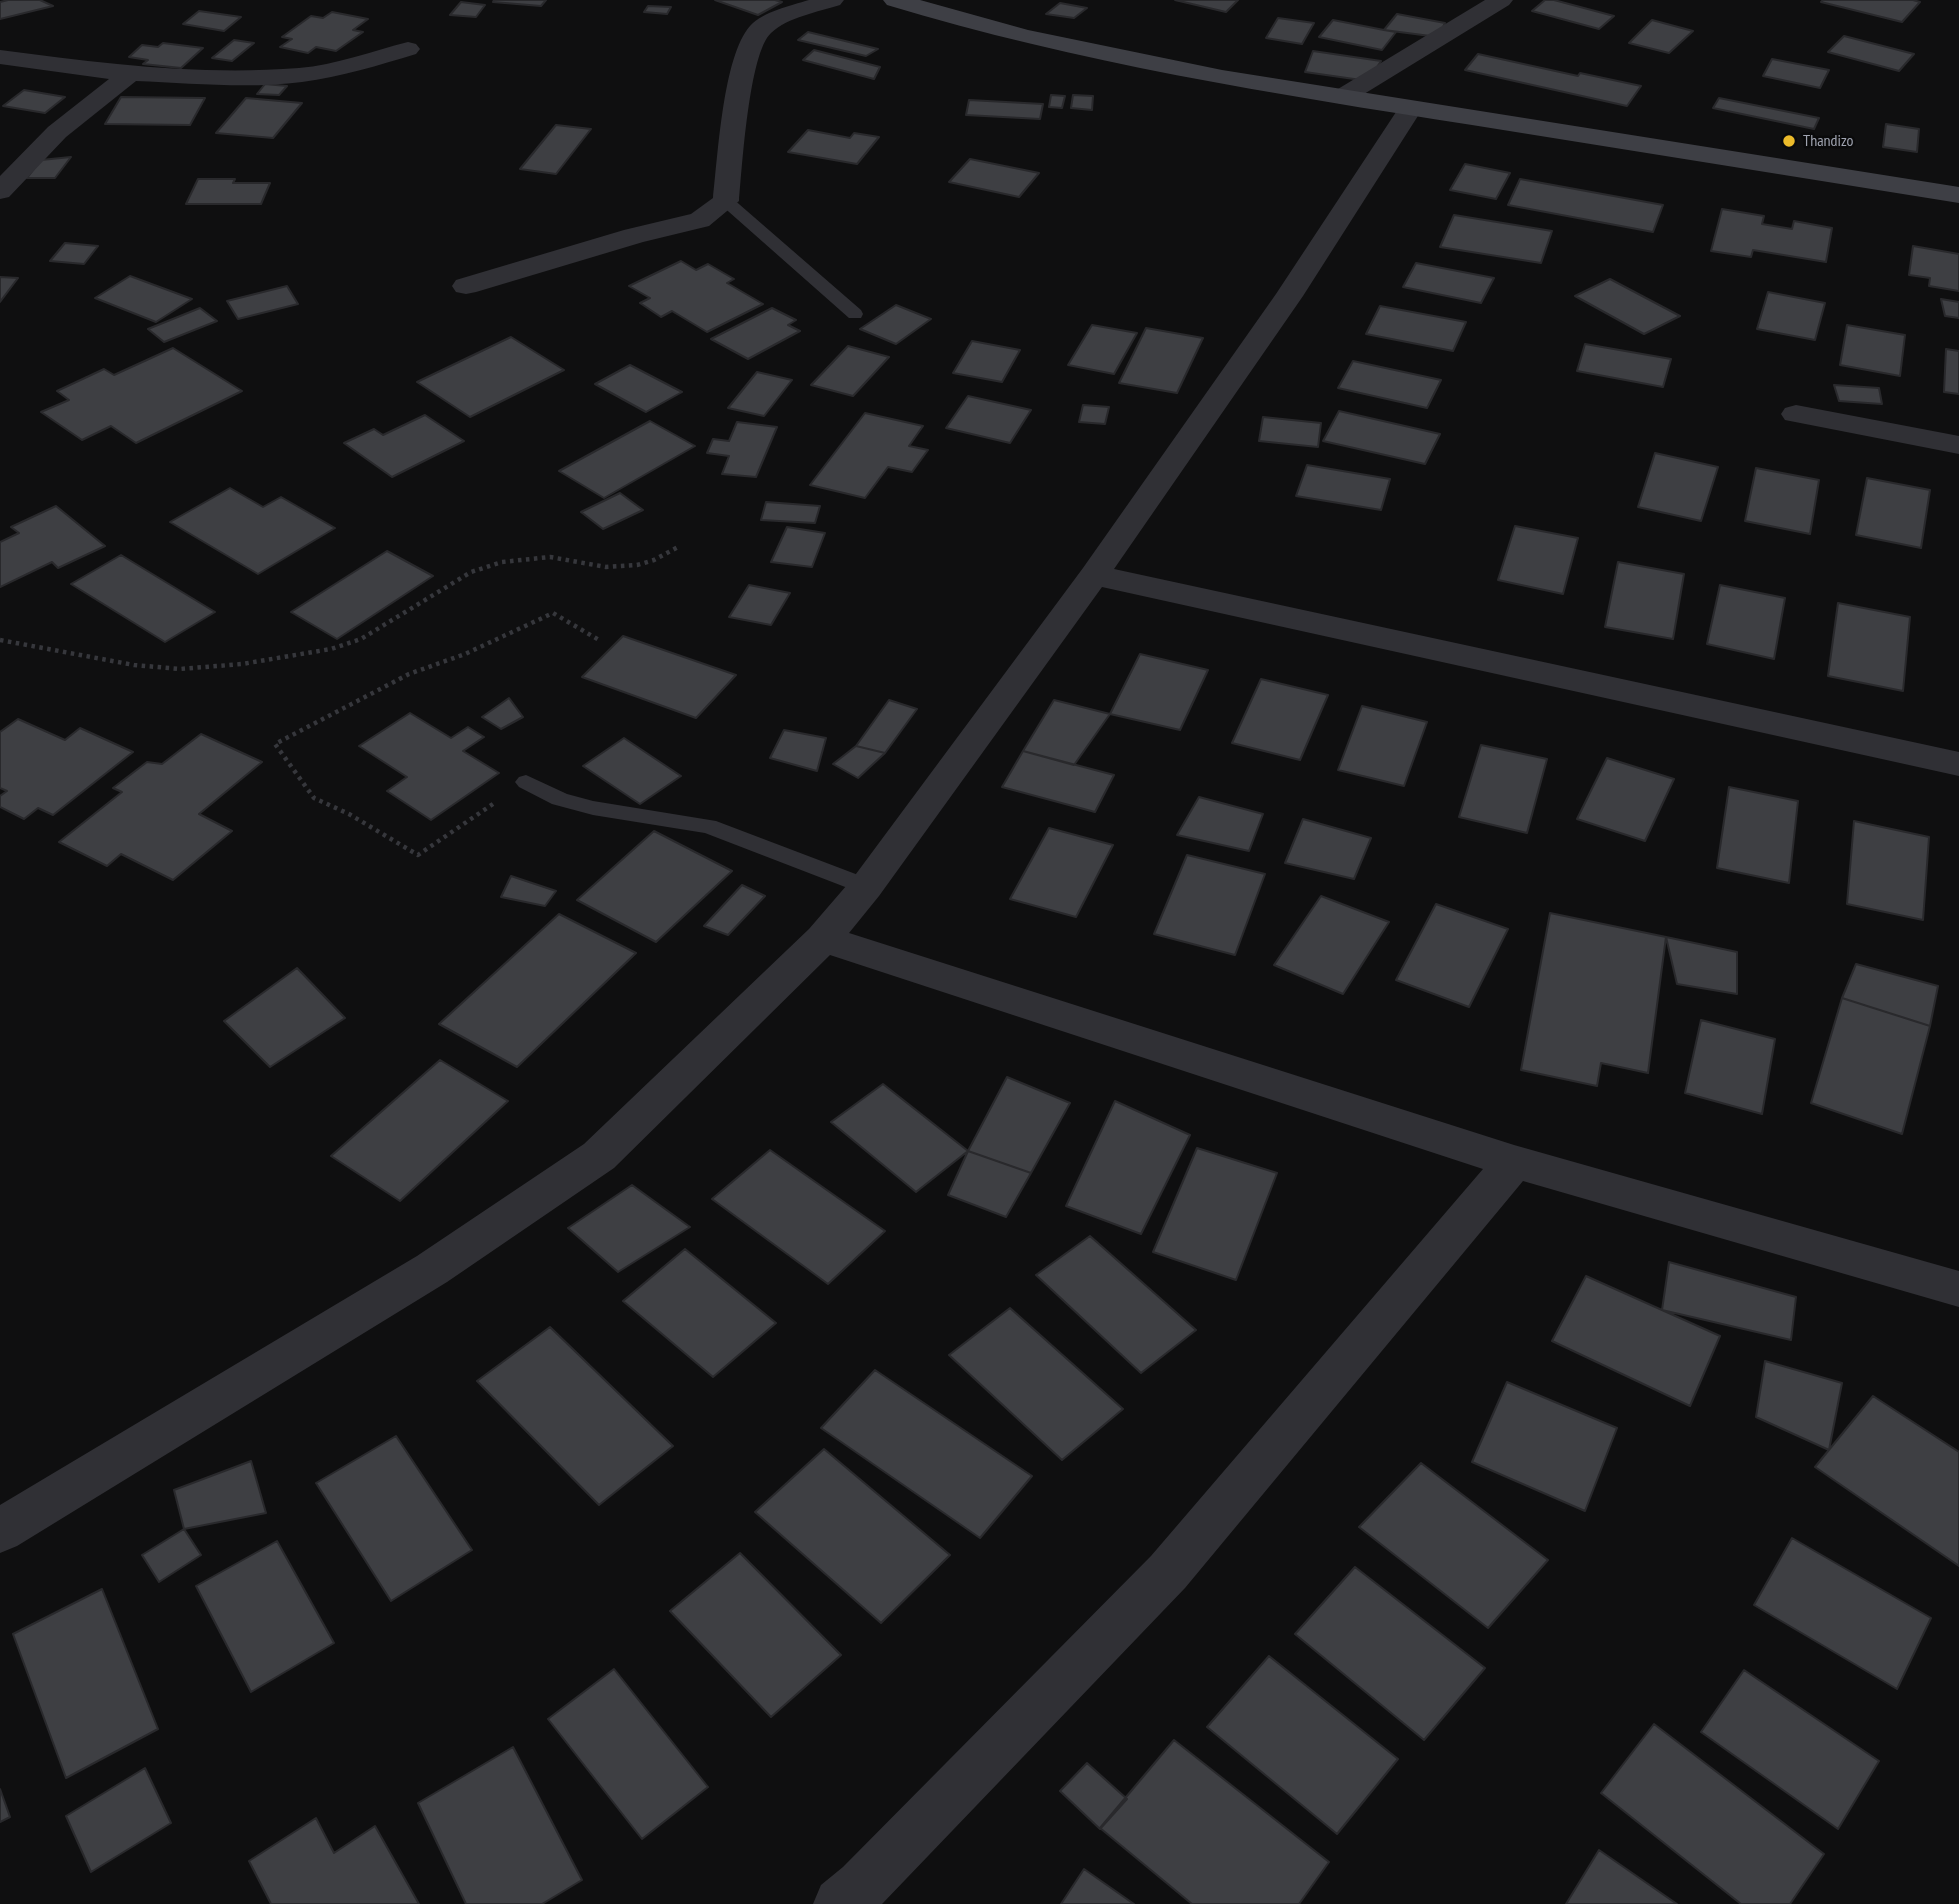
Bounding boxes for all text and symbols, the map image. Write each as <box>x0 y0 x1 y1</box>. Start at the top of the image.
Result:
place label: Thandizo <box>1803 131 1853 151</box>
marker: Thandizo <box>1781 133 1797 149</box>

